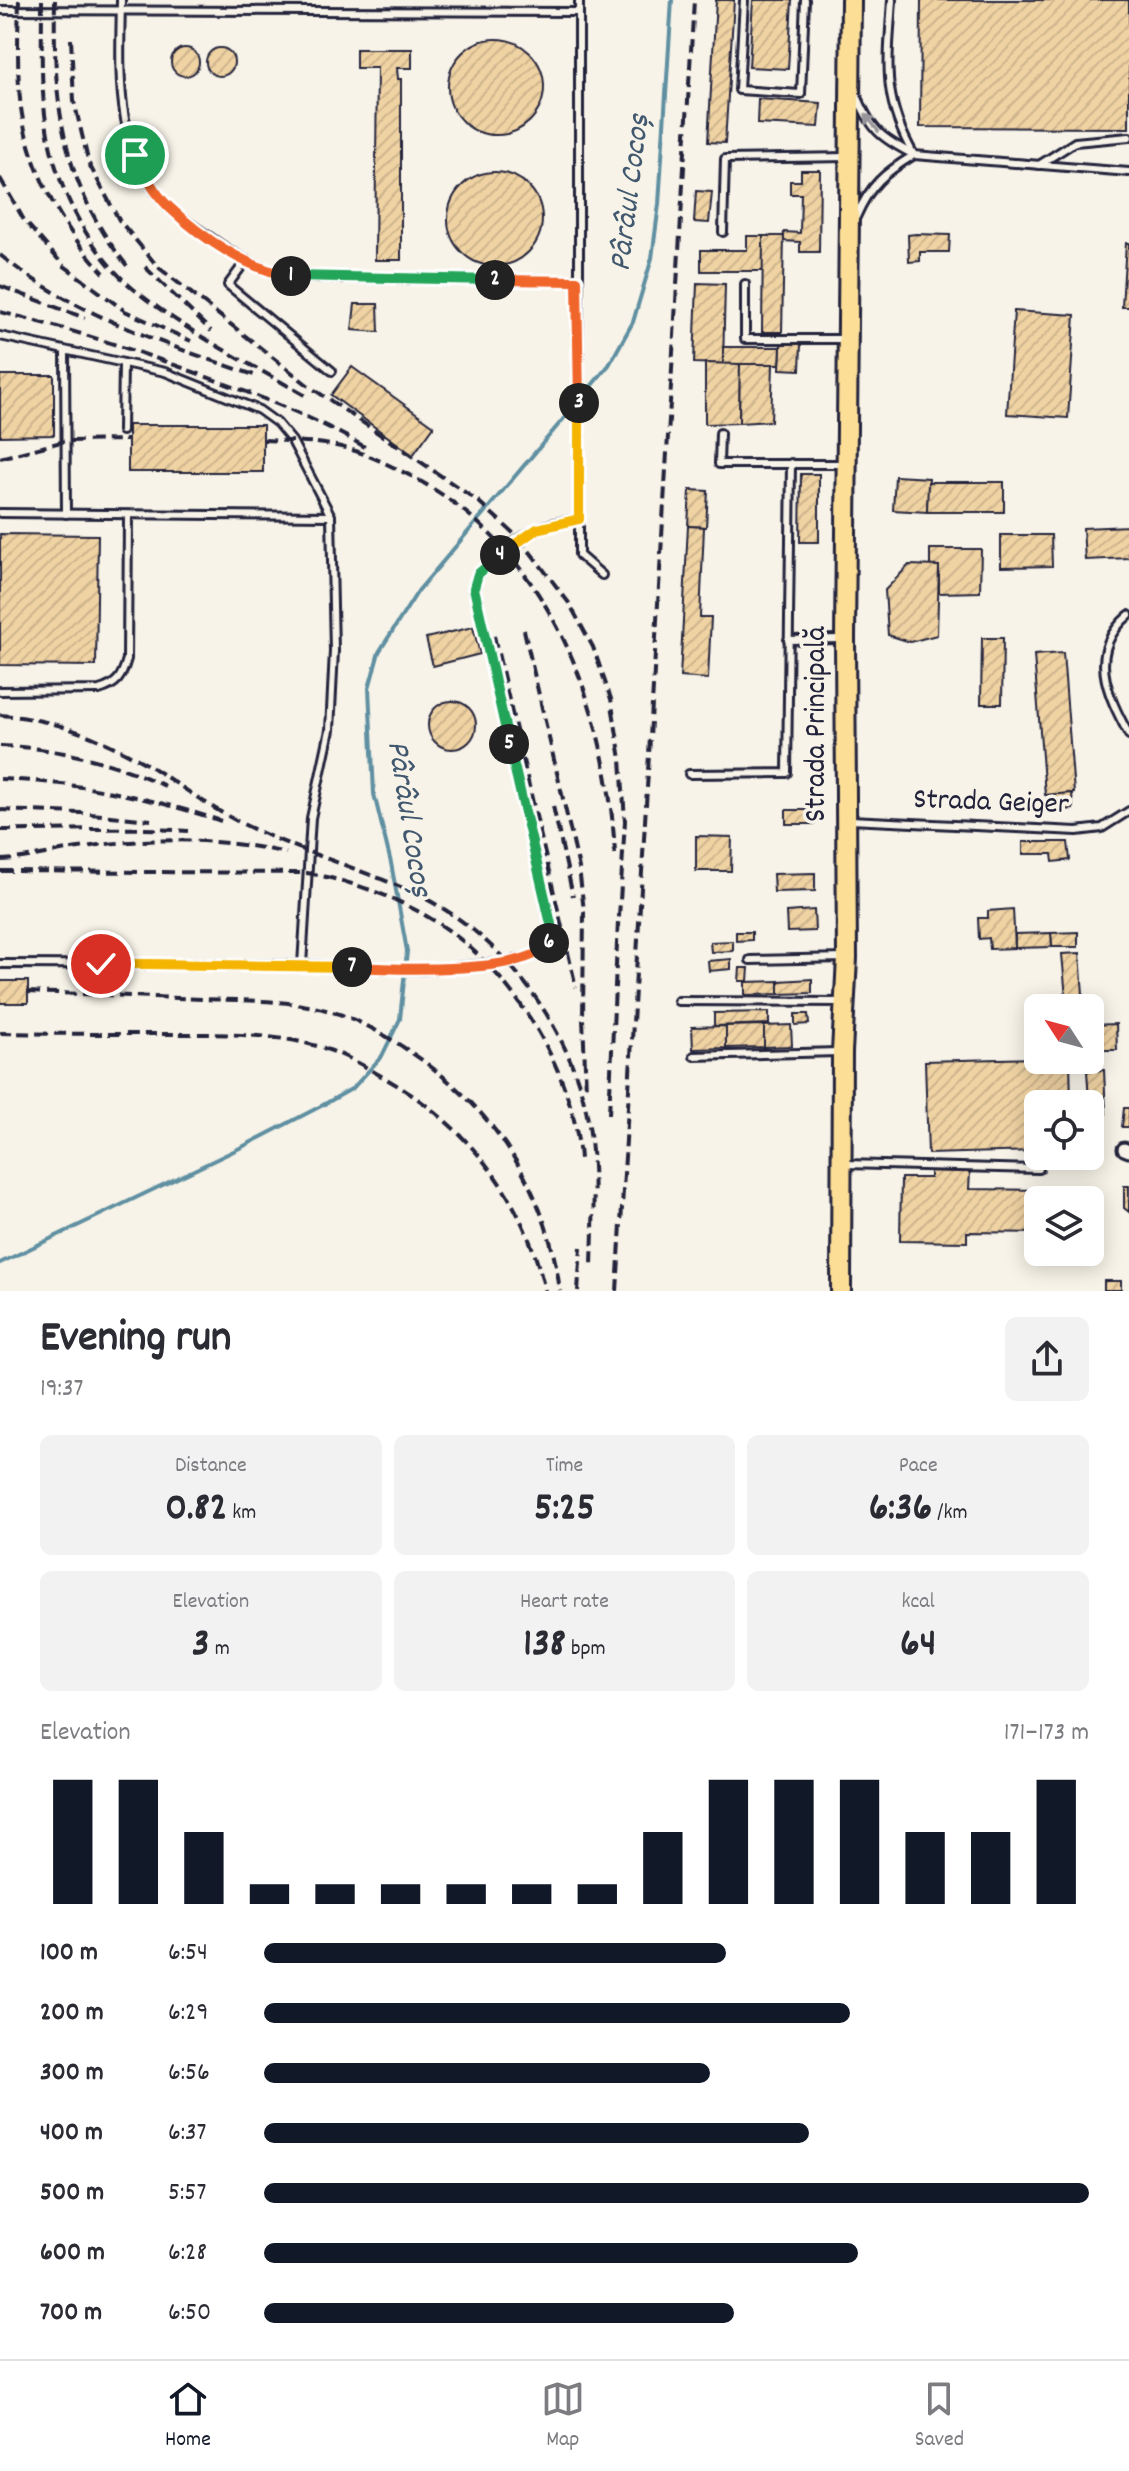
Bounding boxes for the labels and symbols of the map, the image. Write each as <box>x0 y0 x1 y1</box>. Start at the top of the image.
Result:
water label: Pârâul Cocoș <box>600 110 665 274</box>
one-way arrow <box>864 112 880 134</box>
pin <box>101 121 169 189</box>
pin: 1 <box>271 256 311 296</box>
pin: 2 <box>475 260 515 300</box>
pin: 3 <box>559 383 599 423</box>
pin: 4 <box>480 535 520 575</box>
street label: Strada Principală <box>797 626 840 822</box>
pin: 5 <box>489 724 529 764</box>
water label: Pârâul Cocoș <box>372 738 442 902</box>
street label: Strada Geiger <box>912 780 1070 828</box>
pin: 6 <box>529 923 569 963</box>
pin <box>67 930 135 998</box>
pin: 7 <box>332 947 372 987</box>
north arrow <box>1024 994 1104 1074</box>

